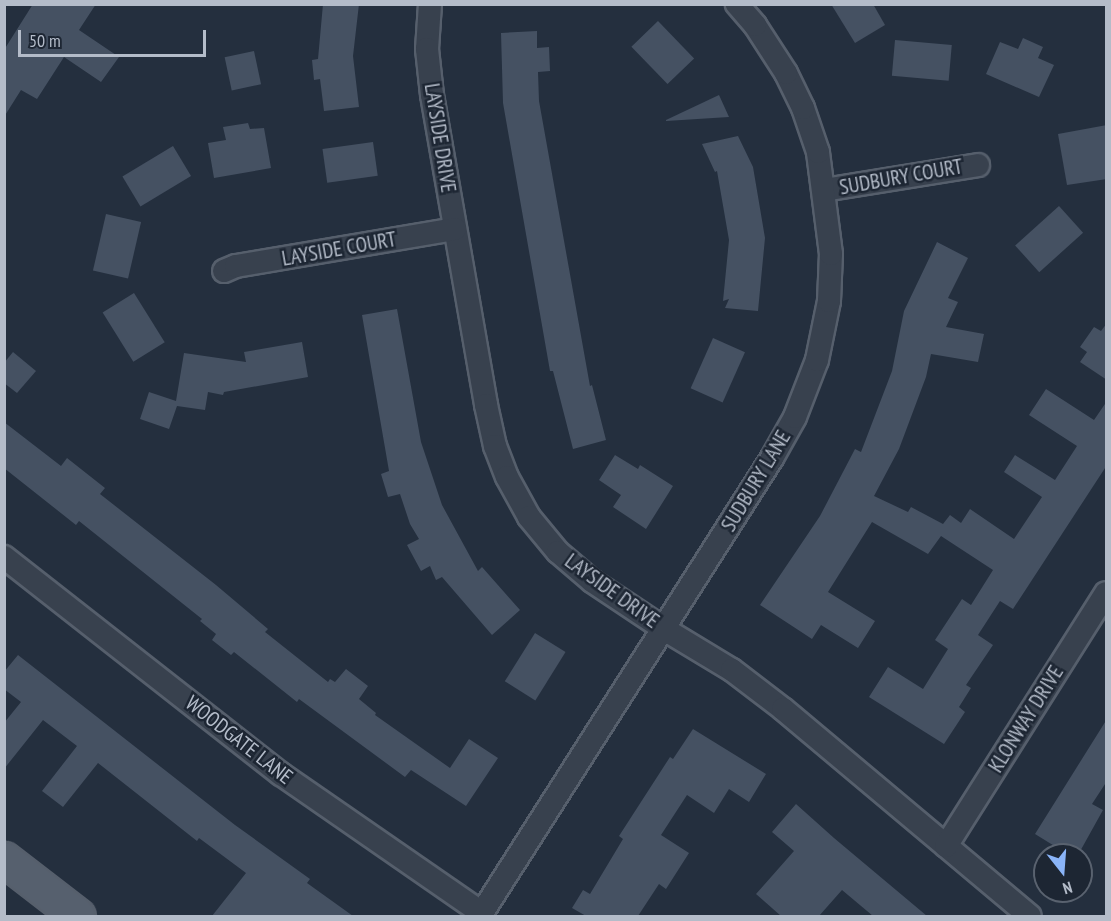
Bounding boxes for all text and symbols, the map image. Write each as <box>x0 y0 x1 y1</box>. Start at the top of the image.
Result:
scale bar <box>21 18 208 56</box>
text: 50 m <box>29 29 61 52</box>
street label: LAYSIDE DRIVE <box>419 82 461 194</box>
street label: SUDBURY COURT <box>837 154 965 200</box>
street label: LAYSIDE COURT <box>280 227 398 271</box>
street label: SUDBURY LANE <box>716 426 796 536</box>
street label: LAYSIDE DRIVE <box>560 548 664 634</box>
street label: KLONWAY DRIVE <box>983 661 1069 777</box>
street label: WOODGATE LANE <box>180 690 298 790</box>
north arrow <box>1033 843 1093 903</box>
text: N <box>1061 877 1075 899</box>

